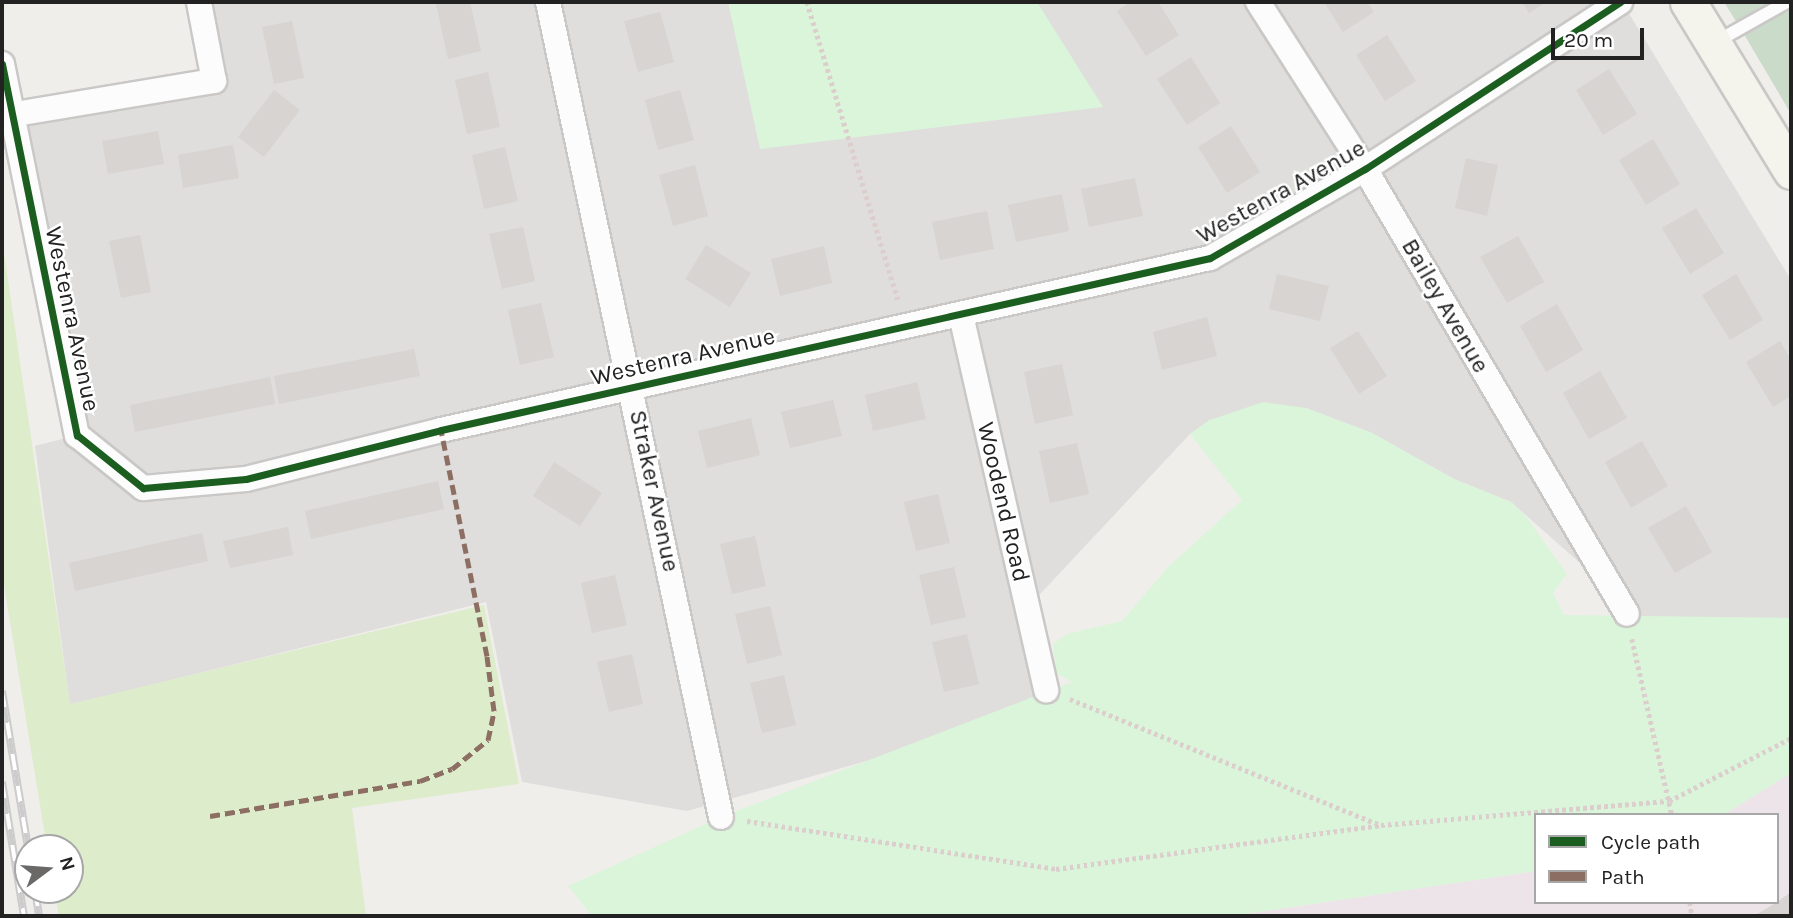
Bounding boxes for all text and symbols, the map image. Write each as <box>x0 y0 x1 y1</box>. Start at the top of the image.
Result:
scale bar <box>1555 14 1648 58</box>
text: 20 m <box>1564 28 1613 52</box>
street label: Westenra Avenue <box>1192 134 1370 250</box>
street label: Westenra Avenue <box>38 224 106 414</box>
street label: Bailey Avenue <box>1395 234 1495 378</box>
street label: Westenra Avenue <box>588 322 778 392</box>
street label: Straker Avenue <box>623 407 685 575</box>
street label: Woodend Road <box>971 419 1035 585</box>
legend <box>1534 813 1779 904</box>
text: Cycle path <box>1601 830 1701 854</box>
north arrow <box>14 834 84 904</box>
text: N <box>55 854 80 873</box>
text: Path <box>1601 865 1645 889</box>

